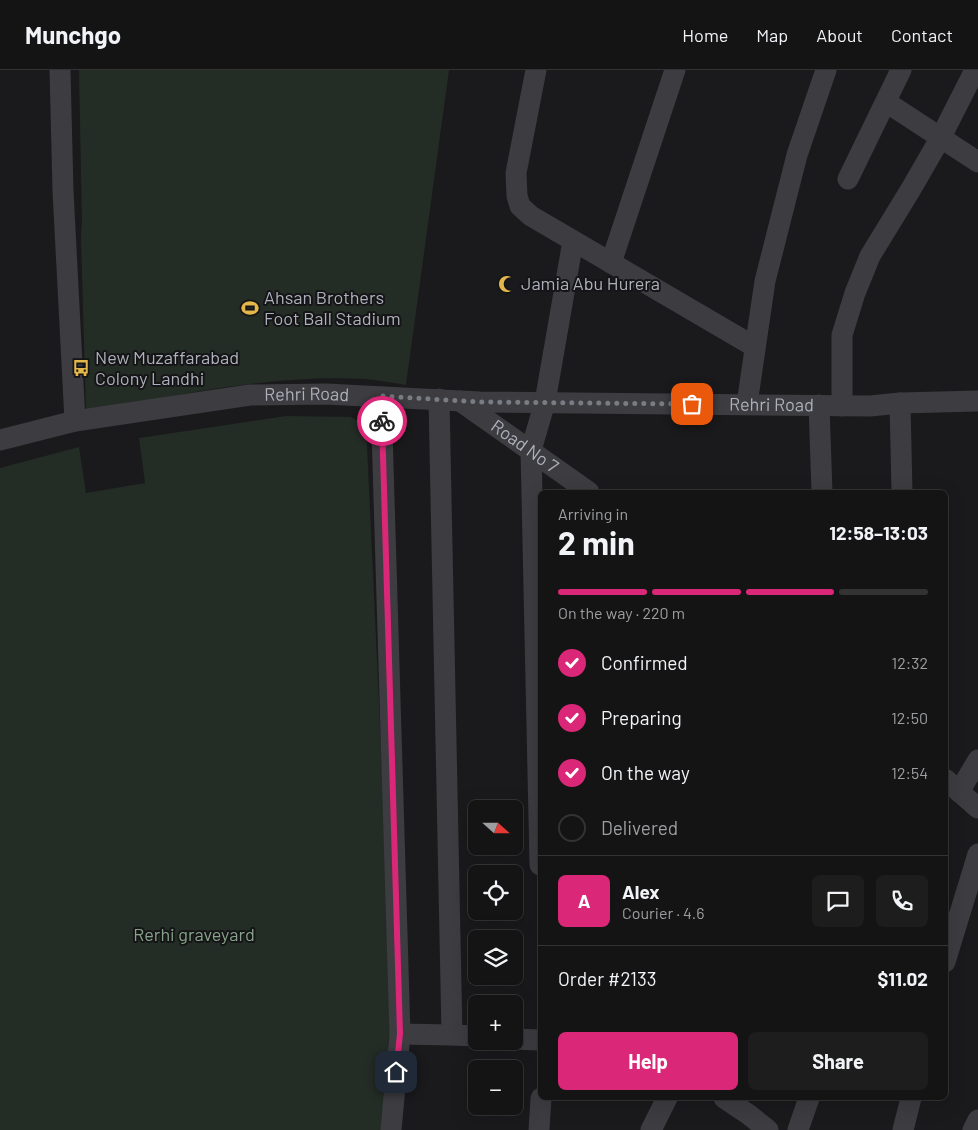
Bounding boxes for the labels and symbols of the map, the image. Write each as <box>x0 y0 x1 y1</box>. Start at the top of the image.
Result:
place label: Jamia Abu Hurera <box>521 272 660 294</box>
mosque icon: Jamia Abu Hurera <box>497 274 517 294</box>
place label: Ahsan Brothers Foot Ball Stadium <box>264 286 401 329</box>
sports icon: Ahsan Brothers Foot Ball Stadium <box>240 298 260 318</box>
place label: New Muzaffarabad Colony Landhi <box>95 346 239 389</box>
bus stop icon: New Muzaffarabad Colony Landhi <box>71 358 91 378</box>
street label: Rehri Road <box>264 382 350 405</box>
pin <box>671 383 713 425</box>
street label: Rehri Road <box>729 393 814 415</box>
courier <box>357 396 407 446</box>
street label: Road No 7 <box>487 414 564 477</box>
north arrow <box>468 800 522 855</box>
park label: Rerhi graveyard <box>133 923 255 945</box>
pin <box>375 1051 417 1093</box>

